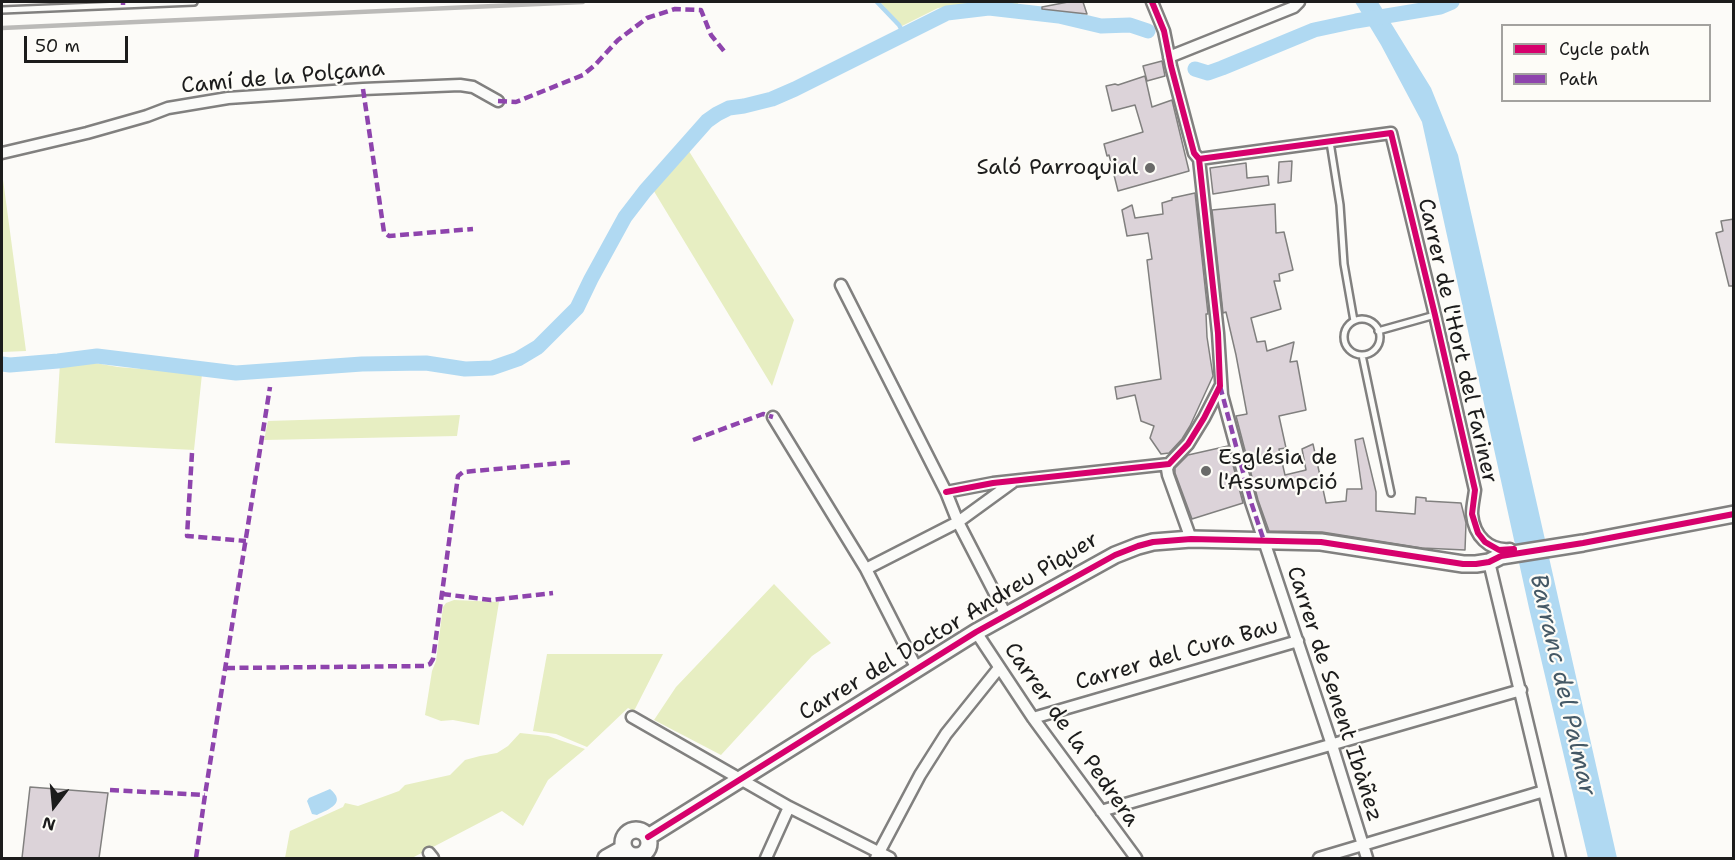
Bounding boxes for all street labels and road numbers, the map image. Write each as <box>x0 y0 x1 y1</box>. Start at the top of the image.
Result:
street label: Camí de la Polçana <box>180 56 386 100</box>
street label: Carrer de l'Hort del Fariner <box>1411 196 1503 486</box>
street label: Carrer del Doctor Andreu Piquer <box>795 527 1103 727</box>
street label: Carrer de Senent Ibàñez <box>1280 563 1388 825</box>
street label: Carrer del Cura Bau <box>1072 613 1282 697</box>
street label: Carrer de la Pedrera <box>998 638 1144 832</box>

